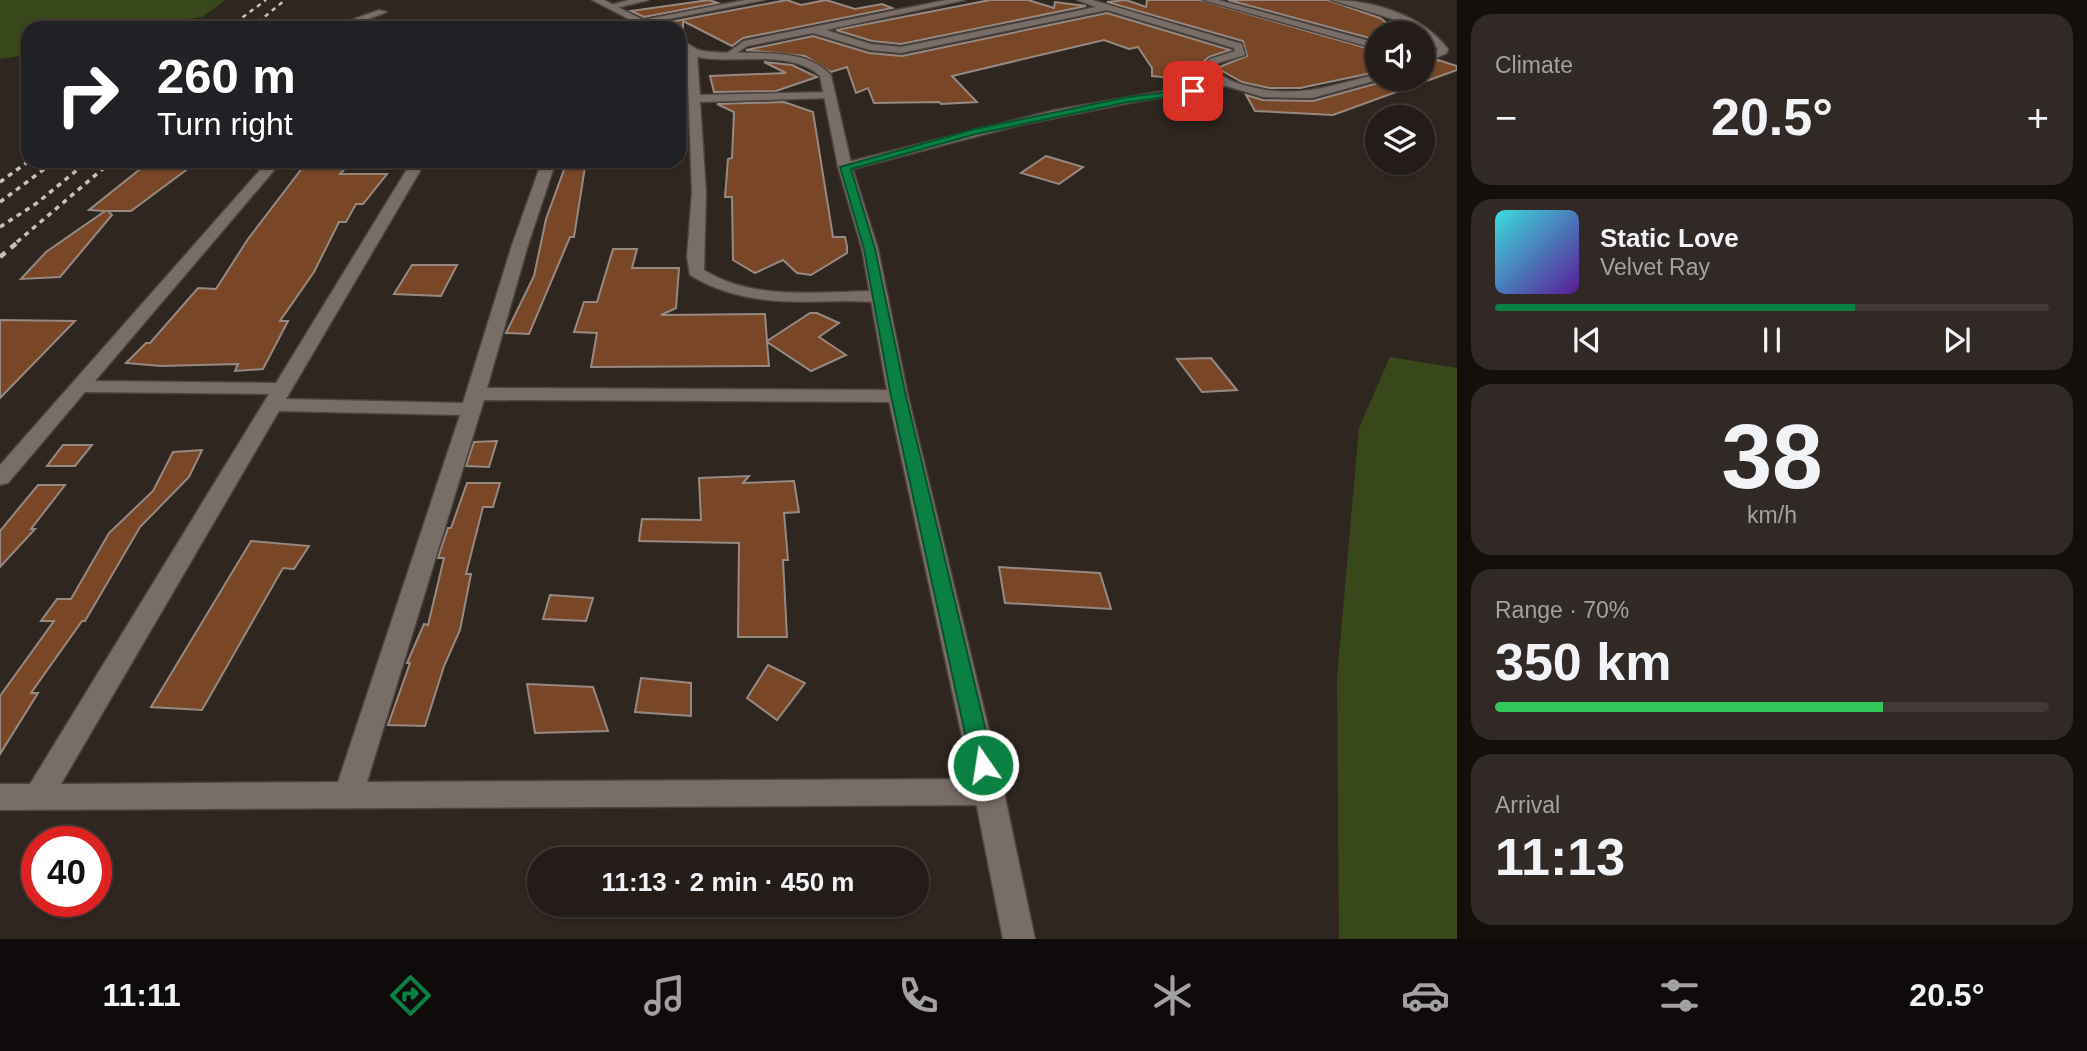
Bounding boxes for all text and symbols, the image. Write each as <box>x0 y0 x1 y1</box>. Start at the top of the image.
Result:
map controls <box>1365 21 1435 175</box>
button: sound <box>1365 21 1435 91</box>
icon: right <box>42 49 133 140</box>
text: 260 m <box>157 49 296 103</box>
text: Climate <box>1495 52 1573 78</box>
pin <box>1163 61 1223 121</box>
icon: arrive <box>1174 72 1212 110</box>
text: 20.5° <box>1711 88 1833 146</box>
text: − <box>1495 97 1517 139</box>
text: + <box>2027 97 2049 139</box>
button: layers <box>1365 105 1435 175</box>
text: Turn right <box>157 106 293 142</box>
text: Static Love <box>1600 223 1739 253</box>
text: Velvet Ray <box>1600 254 1710 280</box>
icon: previous <box>1568 321 1606 359</box>
icon: pause <box>1753 321 1791 359</box>
icon: next <box>1938 321 1976 359</box>
text: 38 <box>1721 406 1823 507</box>
text: km/h <box>1747 502 1797 528</box>
text: Range · 70% <box>1495 597 1629 623</box>
text: 350 km <box>1495 633 1671 691</box>
position arrow <box>946 728 1020 802</box>
text: Arrival <box>1495 792 1560 818</box>
speed limit sign: 40 <box>21 826 112 917</box>
text: 11:13 <box>1495 828 1625 886</box>
text: 11:13 · 2 min · 450 m <box>602 867 854 897</box>
icon: directions <box>386 971 435 1020</box>
icon: music <box>640 971 689 1020</box>
icon: phone <box>894 971 943 1020</box>
icon: climate <box>1148 971 1197 1020</box>
icon: car <box>1401 971 1450 1020</box>
icon: filters <box>1655 971 1704 1020</box>
text: 11:11 <box>102 977 181 1013</box>
text: 20.5° <box>1909 977 1984 1013</box>

